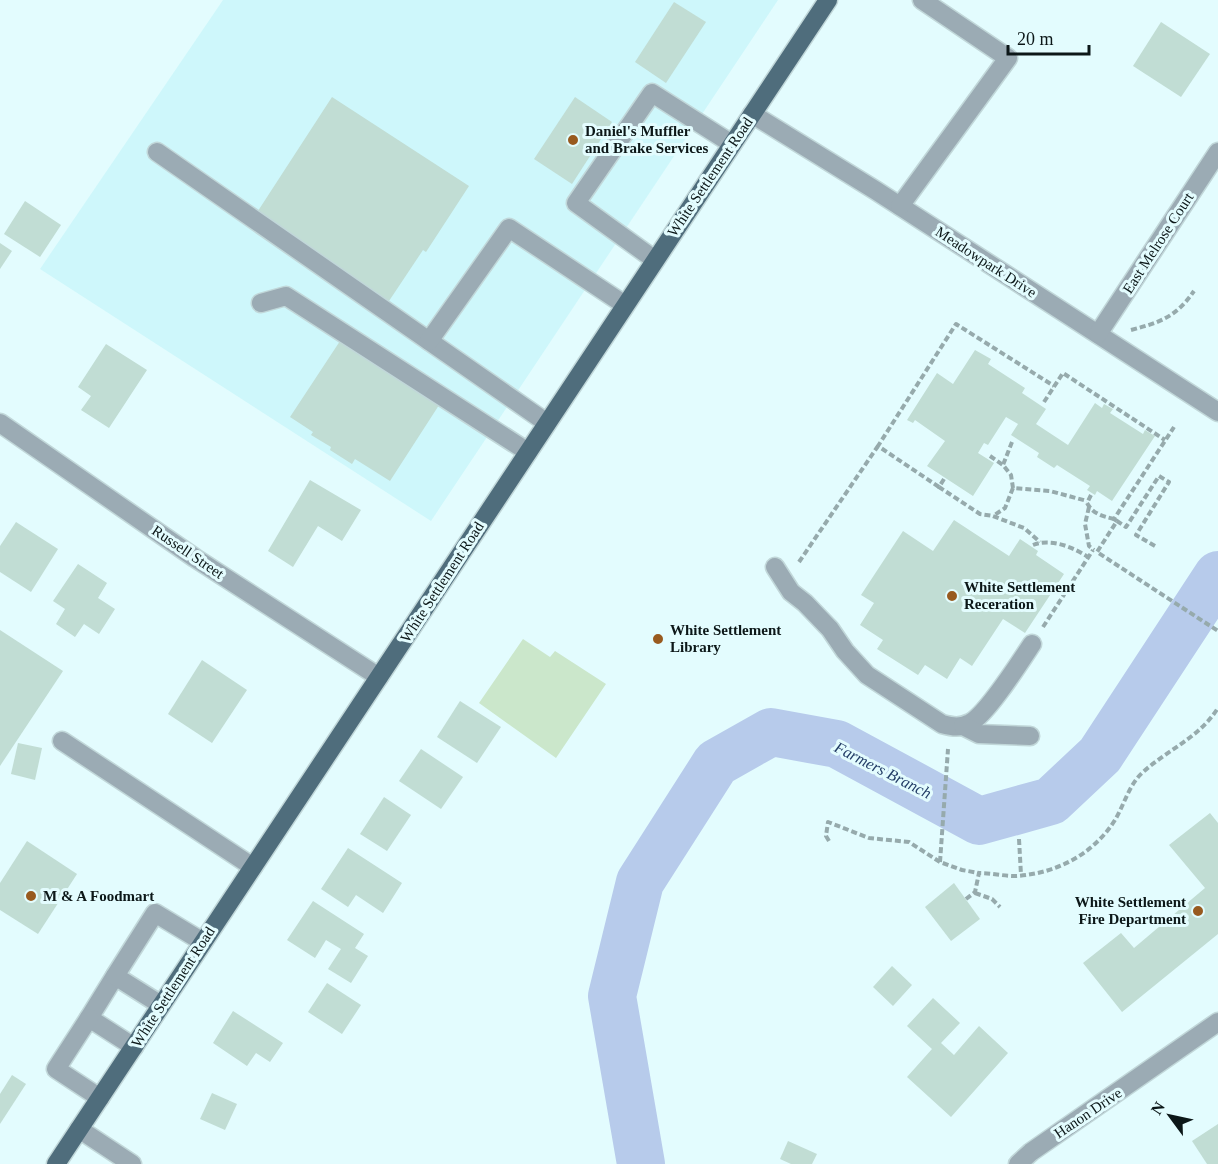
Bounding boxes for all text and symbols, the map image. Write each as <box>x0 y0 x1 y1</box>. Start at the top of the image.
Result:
scale bar <box>1008 18 1089 56</box>
text: 20 m <box>1017 29 1054 49</box>
street label: White Settlement Road <box>664 114 756 239</box>
place label: Daniel's Muffler and Brake Services <box>585 123 708 156</box>
marker: Daniel's Muffler and Brake Services <box>566 133 580 147</box>
street label: East Melrose Court <box>1120 189 1197 296</box>
street label: Meadowpark Drive <box>933 223 1040 301</box>
street label: White Settlement Road <box>397 519 487 645</box>
street label: Russell Street <box>149 522 228 582</box>
place label: White Settlement Receration <box>964 579 1075 612</box>
marker: White Settlement Receration <box>945 589 959 603</box>
place label: White Settlement Library <box>670 622 781 655</box>
marker: White Settlement Library <box>651 632 665 646</box>
water label: Farmers Branch <box>831 738 934 802</box>
place label: M & A Foodmart <box>43 888 154 904</box>
marker: M & A Foodmart <box>24 889 38 903</box>
place label: White Settlement Fire Department <box>1075 894 1186 927</box>
marker: White Settlement Fire Department <box>1191 904 1205 918</box>
street label: White Settlement Road <box>128 924 218 1050</box>
street label: Hanon Drive <box>1051 1084 1125 1141</box>
north arrow <box>1140 1086 1200 1146</box>
text: N <box>1148 1098 1168 1118</box>

